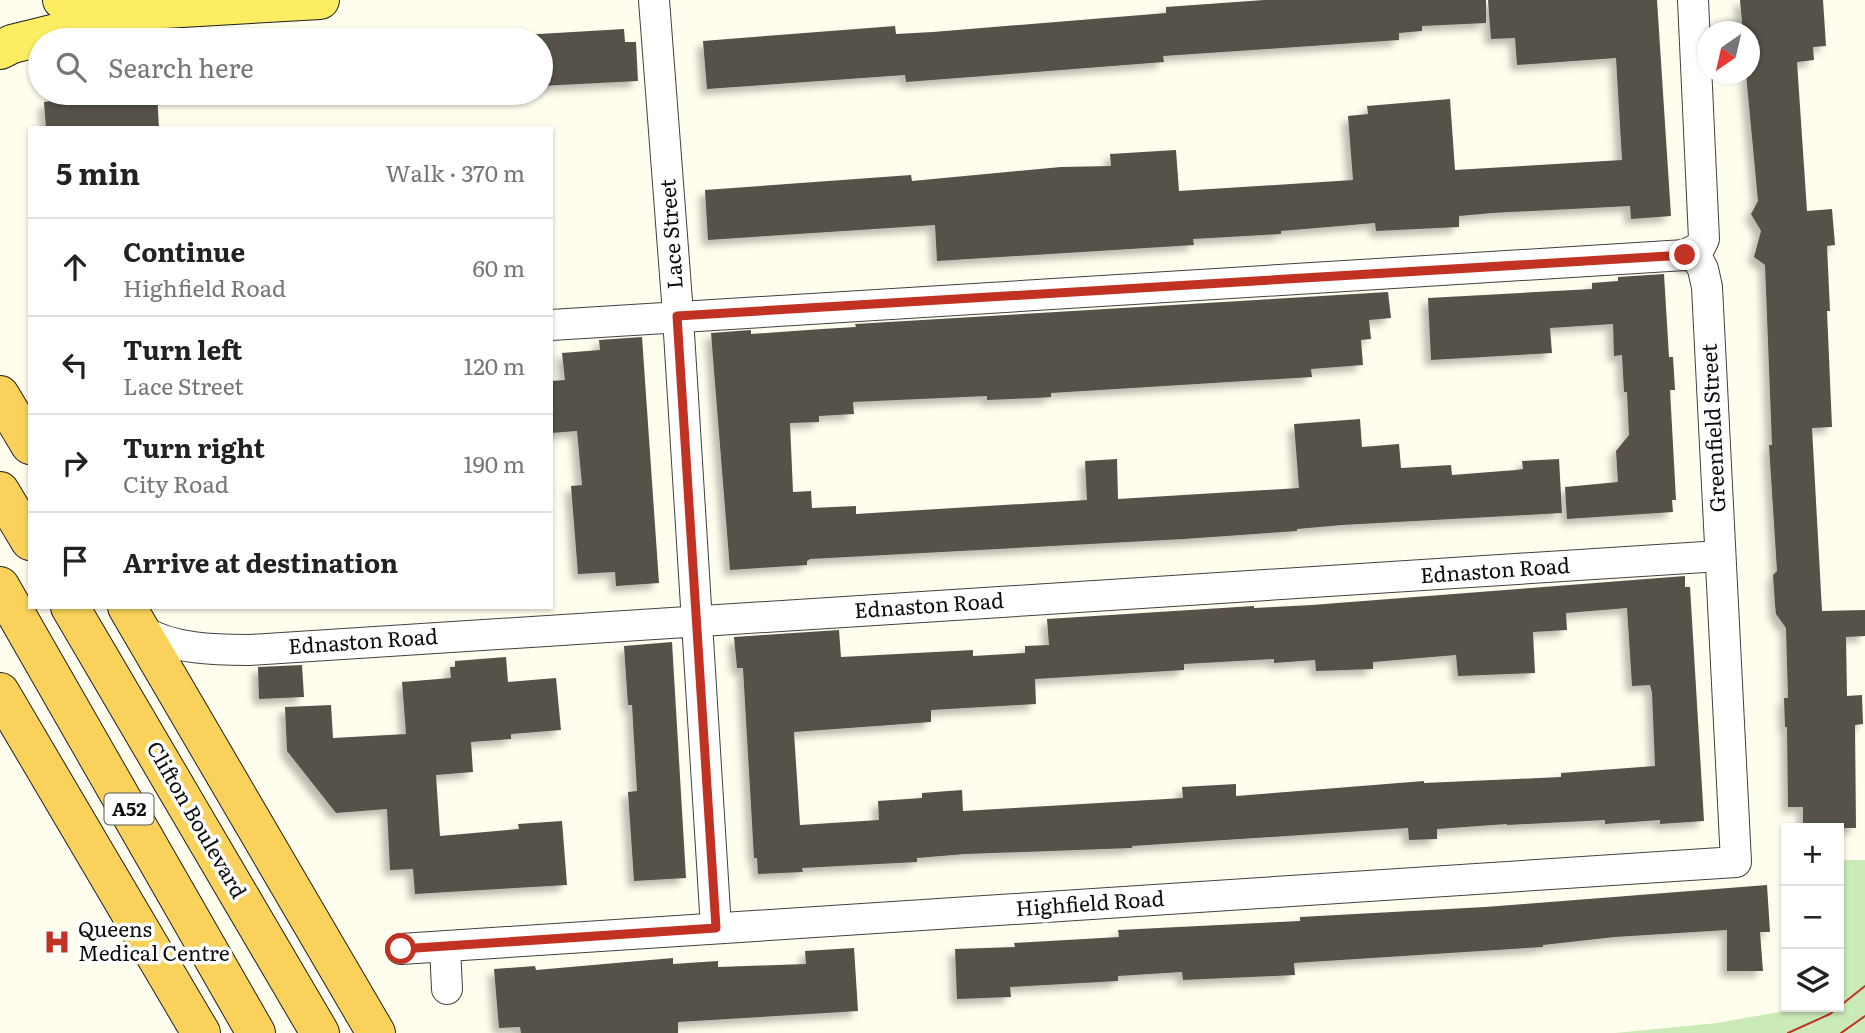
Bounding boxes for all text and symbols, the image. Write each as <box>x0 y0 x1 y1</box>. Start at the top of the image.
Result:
north arrow <box>1697 21 1760 84</box>
search box <box>28 28 553 105</box>
text: Search here <box>108 47 254 86</box>
icon: search <box>52 48 90 86</box>
text: 5 min <box>56 150 140 194</box>
text: Walk · 370 m <box>386 155 525 189</box>
street label: Lace Street <box>650 178 689 290</box>
text: Continue <box>123 231 245 270</box>
route end <box>1669 239 1700 270</box>
icon: ahead <box>56 248 94 286</box>
text: 60 m <box>472 250 525 284</box>
text: Highfield Road <box>123 270 286 304</box>
text: Turn left <box>123 329 242 368</box>
street label: Greenfield Street <box>1692 342 1731 513</box>
icon: left <box>56 346 94 384</box>
text: 120 m <box>464 348 525 382</box>
text: Lace Street <box>123 368 244 402</box>
text: Turn right <box>123 427 265 466</box>
icon: right <box>56 444 94 482</box>
text: 190 m <box>463 446 525 480</box>
text: City Road <box>123 466 229 500</box>
icon: arrive <box>56 542 94 580</box>
text: Arrive at destination <box>123 542 398 581</box>
street label: Ednaston Road <box>1419 548 1571 589</box>
street label: Ednaston Road <box>853 583 1005 624</box>
street label: Ednaston Road <box>287 619 439 660</box>
street label: Clifton Boulevard <box>141 734 256 903</box>
road number: A52 <box>104 794 154 824</box>
map controls <box>1781 823 1844 1012</box>
button: + <box>1781 823 1844 886</box>
street label: Highfield Road <box>1014 881 1165 922</box>
button: − <box>1781 886 1844 949</box>
place label: Queens Medical Centre <box>78 912 230 967</box>
hospital icon: Queens Medical Centre <box>42 927 72 957</box>
route start <box>385 933 416 964</box>
button: layers <box>1781 949 1844 1012</box>

